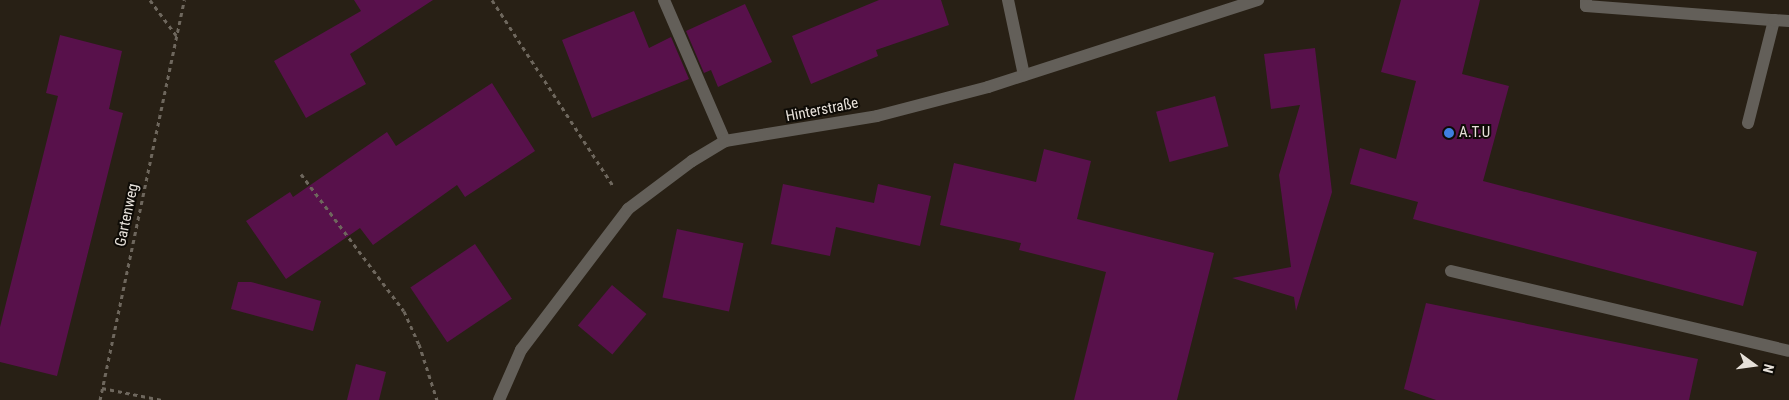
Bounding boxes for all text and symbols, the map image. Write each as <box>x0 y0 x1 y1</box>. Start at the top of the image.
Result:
street label: Hinterstraße <box>784 94 860 126</box>
place label: A.T.U <box>1459 124 1490 142</box>
marker: A.T.U <box>1443 127 1455 139</box>
street label: Gartenweg <box>112 182 142 248</box>
north arrow <box>1729 340 1779 390</box>
text: N <box>1760 363 1777 375</box>

